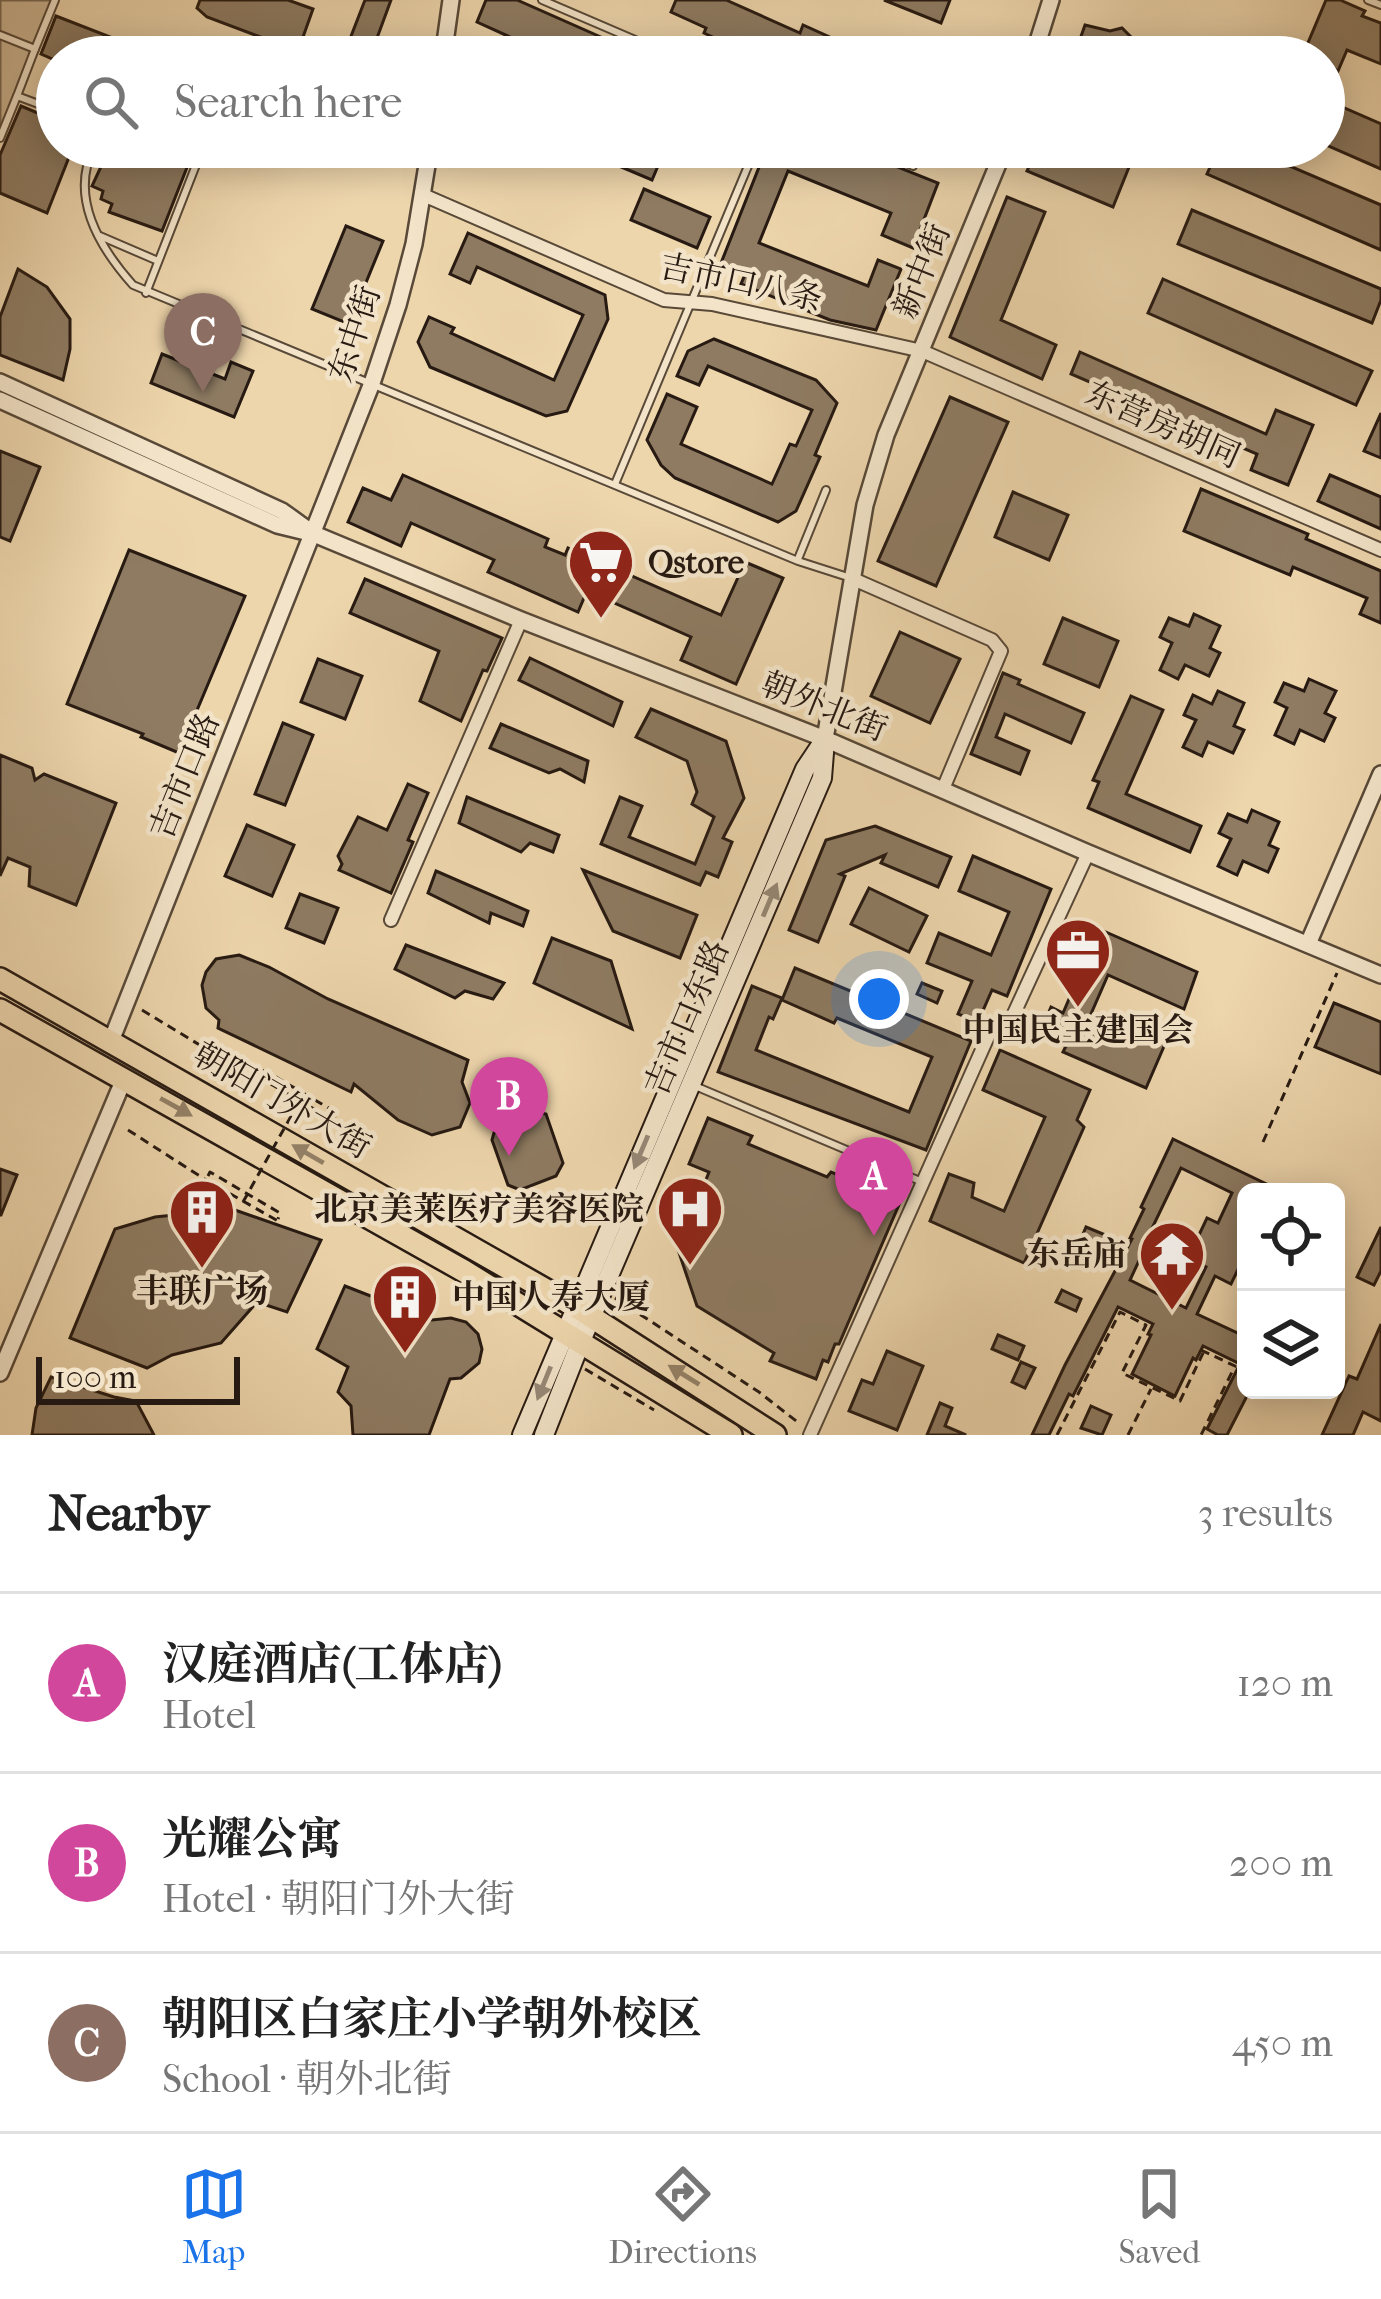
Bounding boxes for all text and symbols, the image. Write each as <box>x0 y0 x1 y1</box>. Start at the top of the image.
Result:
search box <box>36 36 1345 168</box>
icon: search <box>78 69 144 135</box>
text: Search here <box>174 76 402 129</box>
street label: 新中街 <box>885 218 959 324</box>
street label: 吉市口八条 <box>656 247 826 319</box>
street label: 东中街 <box>321 281 389 387</box>
pin: C <box>164 293 242 392</box>
street label: 东营房胡同 <box>1080 374 1246 476</box>
supermarket icon: Qstore <box>566 527 636 621</box>
place label: Qstore <box>648 543 745 582</box>
street label: 朝外北街 <box>756 664 892 750</box>
street label: 吉市口路 <box>142 708 228 844</box>
one-way arrow <box>761 882 780 918</box>
office icon: 中国民主建国会 <box>1043 916 1113 1010</box>
street label: 吉市口东路 <box>637 934 737 1102</box>
your location <box>849 969 909 1029</box>
place label: 中国民主建国会 <box>963 1011 1194 1050</box>
street label: 朝阳门外大街 <box>187 1035 377 1167</box>
pin: B <box>470 1057 548 1156</box>
one-way arrow <box>159 1096 193 1117</box>
one-way arrow <box>631 1135 651 1170</box>
pin: A <box>835 1137 913 1236</box>
one-way arrow <box>292 1144 325 1165</box>
hospital icon: 北京美莱医疗美容医院 <box>655 1174 725 1268</box>
building icon: 丰联广场 <box>167 1177 237 1271</box>
map controls <box>1237 1183 1345 1399</box>
button: locate <box>1237 1183 1345 1291</box>
place label: 北京美莱医疗美容医院 <box>314 1190 644 1229</box>
temple icon: 东岳庙 <box>1137 1219 1207 1313</box>
place label: 东岳庙 <box>1027 1235 1126 1274</box>
building icon: 中国人寿大厦 <box>370 1262 440 1356</box>
place label: 丰联广场 <box>136 1272 268 1311</box>
place label: 中国人寿大厦 <box>452 1278 650 1317</box>
button: layers <box>1237 1291 1345 1399</box>
scale bar <box>36 1351 240 1404</box>
text: 100 m <box>54 1358 137 1397</box>
one-way arrow <box>667 1365 700 1387</box>
one-way arrow <box>533 1366 552 1402</box>
text: Nearby <box>48 1483 209 1543</box>
text: 3 results <box>1198 1490 1333 1536</box>
text: 汉庭酒店(工体店) <box>162 1638 502 1691</box>
text: A <box>74 1660 100 1706</box>
text: 120 m <box>1237 1660 1333 1706</box>
text: Hotel <box>162 1692 256 1738</box>
text: 光耀公寓 <box>162 1813 342 1866</box>
text: B <box>74 1840 100 1886</box>
text: 200 m <box>1229 1840 1333 1886</box>
text: Hotel · 朝阳门外大街 <box>162 1876 514 1922</box>
text: 朝阳区白家庄小学朝外校区 <box>162 1993 702 2046</box>
text: C <box>74 2020 100 2066</box>
text: 450 m <box>1232 2020 1333 2066</box>
text: School · 朝外北街 <box>162 2056 452 2102</box>
tab: Map <box>181 2161 247 2272</box>
tab: Directions <box>608 2161 757 2272</box>
tab: Saved <box>1118 2161 1200 2272</box>

